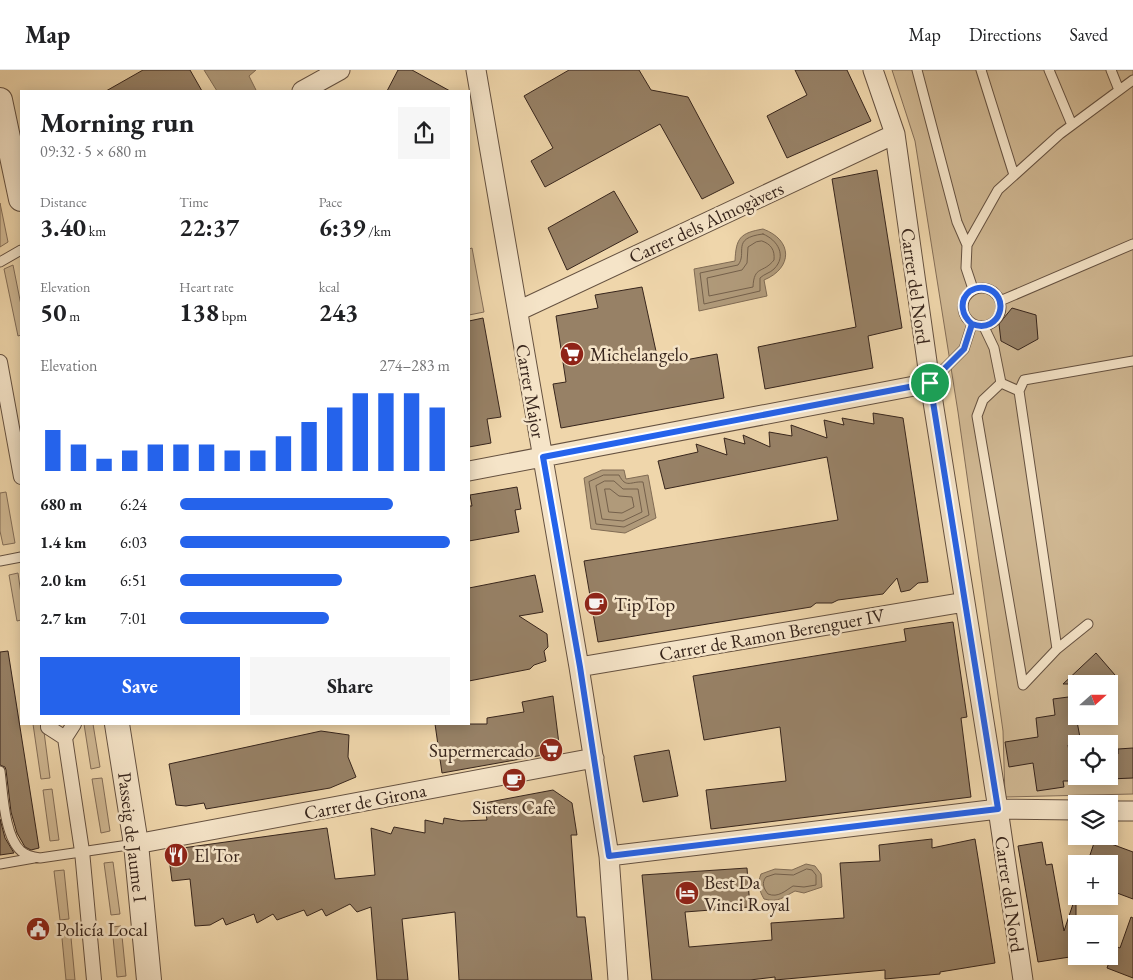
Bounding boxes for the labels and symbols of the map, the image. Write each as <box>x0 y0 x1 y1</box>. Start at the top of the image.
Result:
street label: Carrer dels Almogàvers <box>625 176 788 269</box>
street label: Carrer del Nord <box>895 226 936 346</box>
supermarket icon: Michelangelo <box>559 341 585 367</box>
street label: Carrer Major <box>510 342 551 441</box>
place label: Michelangelo <box>590 342 689 367</box>
pin <box>909 362 951 404</box>
cafe icon: Tip Top <box>583 591 609 617</box>
place label: Tip Top <box>614 592 675 617</box>
street label: Carrer de Ramon Berenguer IV <box>657 602 887 667</box>
north arrow <box>1068 675 1118 725</box>
supermarket icon: Supermercado <box>538 737 564 763</box>
place label: Supermercado <box>429 738 534 763</box>
cafe icon: Sisters Cafè <box>501 767 527 793</box>
street label: Passeig de Jaume I <box>112 771 153 904</box>
street label: Carrer de Girona <box>302 777 429 826</box>
place label: Sisters Cafè <box>472 795 556 820</box>
street label: Carrer del Nord <box>989 834 1030 954</box>
restaurant icon: El Tor <box>163 842 189 868</box>
place label: El Tor <box>194 843 240 868</box>
place label: Best Da Vinci Royal <box>704 870 790 917</box>
hotel icon: Best Da Vinci Royal <box>674 880 700 906</box>
public building icon: Policía Local <box>25 916 51 942</box>
place label: Policía Local <box>56 917 148 942</box>

